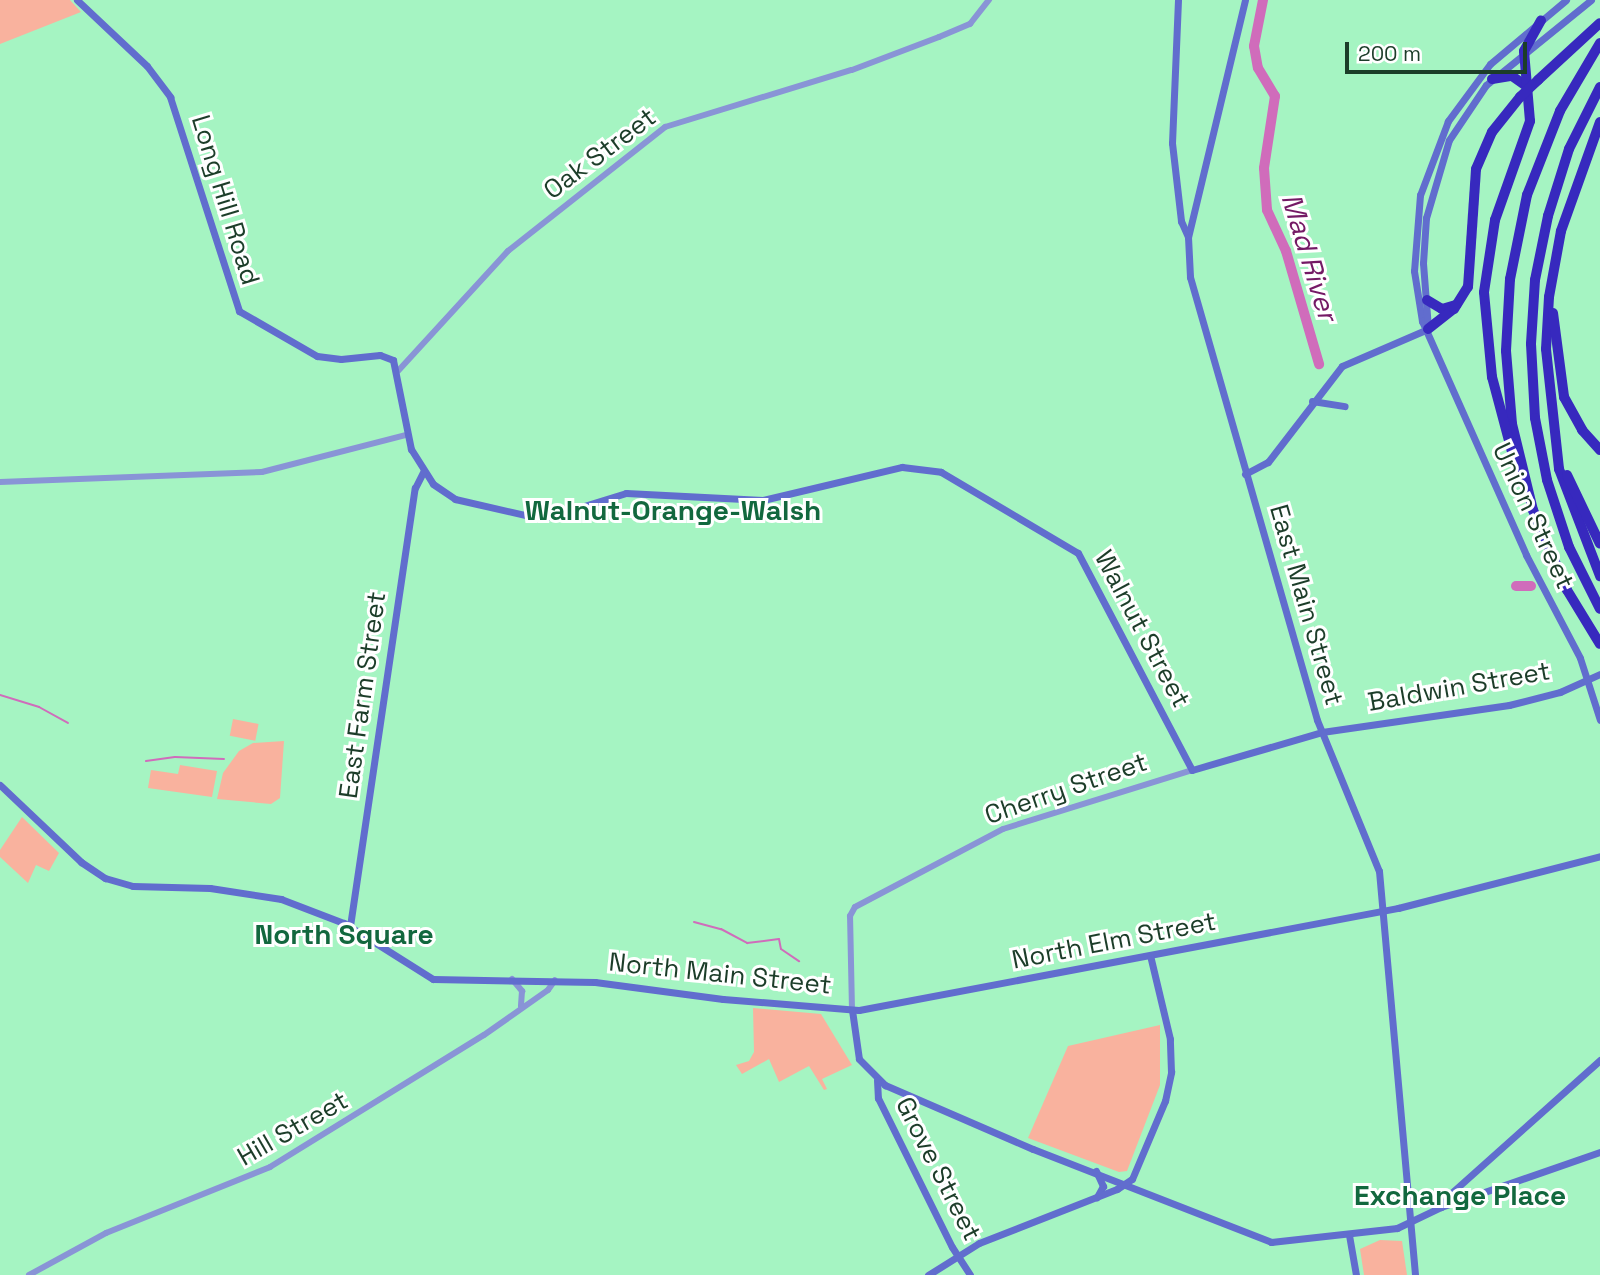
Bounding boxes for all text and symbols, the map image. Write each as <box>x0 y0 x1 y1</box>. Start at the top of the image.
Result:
scale bar <box>1348 28 1530 72</box>
text: 200 m <box>1358 40 1421 67</box>
street label: Oak Street <box>538 102 662 206</box>
street label: Long Hill Road <box>184 111 266 289</box>
water label: Mad River <box>1275 189 1345 325</box>
street label: Union Street <box>1486 438 1580 594</box>
district label: Walnut-Orange-Walsh <box>525 493 821 527</box>
street label: East Main Street <box>1262 501 1350 709</box>
street label: Walnut Street <box>1087 545 1197 713</box>
street label: East Farm Street <box>333 590 393 800</box>
street label: Baldwin Street <box>1365 656 1553 718</box>
street label: Cherry Street <box>981 747 1151 831</box>
street label: North Elm Street <box>1009 906 1219 976</box>
district label: North Square <box>254 917 434 951</box>
street label: North Main Street <box>607 947 833 1001</box>
street label: Hill Street <box>232 1085 354 1173</box>
street label: Grove Street <box>888 1092 988 1246</box>
district label: Exchange Place <box>1354 1178 1566 1212</box>

